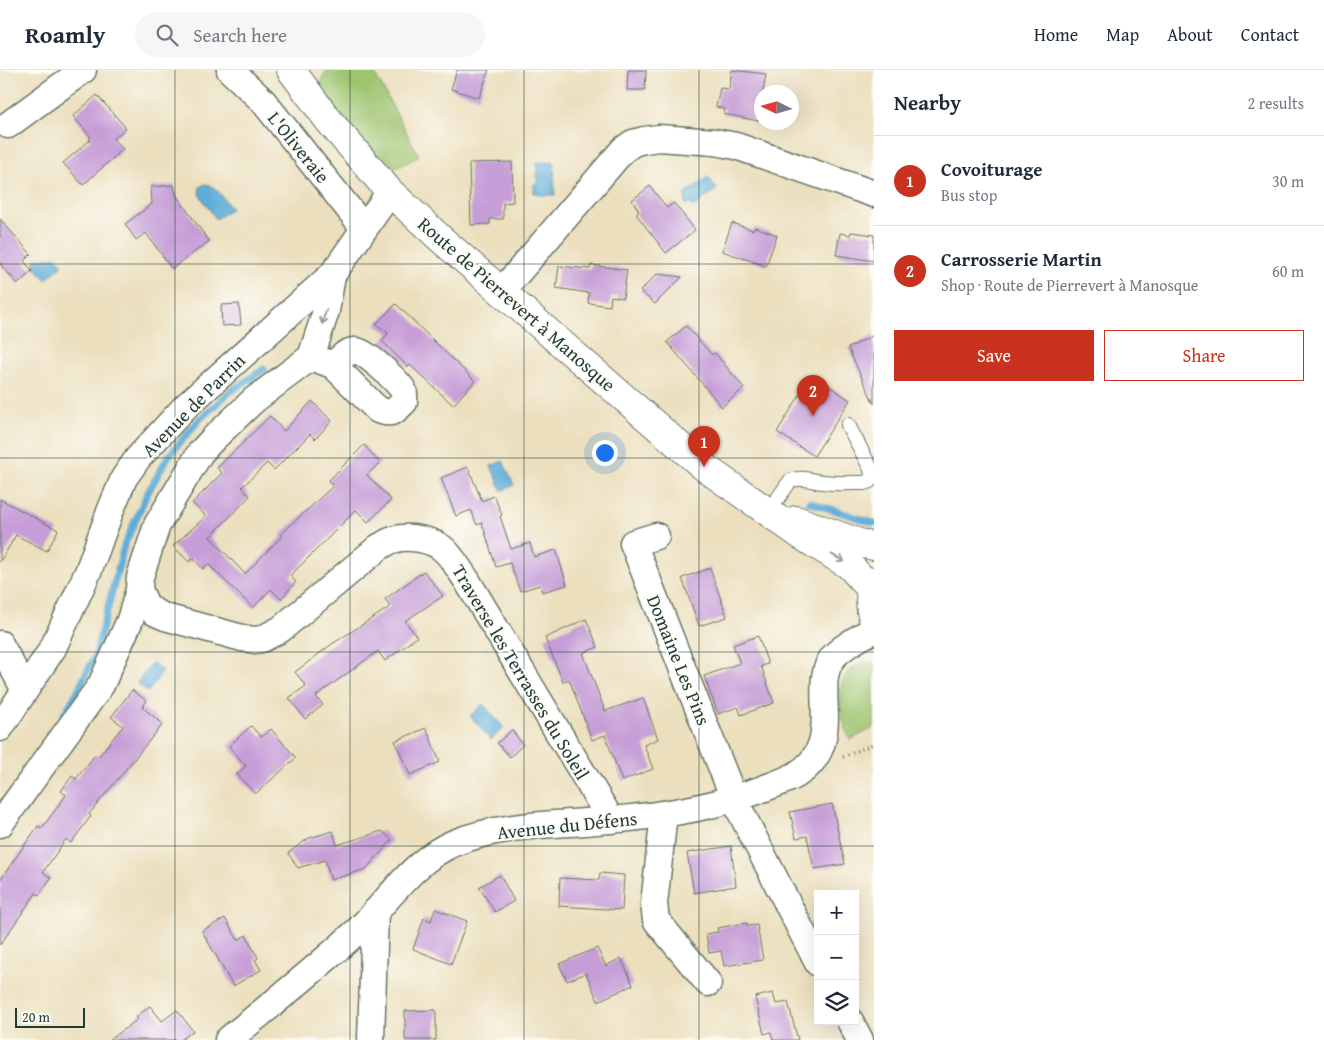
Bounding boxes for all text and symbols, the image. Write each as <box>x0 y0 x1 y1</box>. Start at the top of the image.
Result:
search box <box>135 12 485 57</box>
text: Roamly <box>25 17 105 52</box>
icon: search <box>153 21 181 49</box>
text: Search here <box>193 21 287 49</box>
text: Home <box>1034 21 1078 48</box>
text: Map <box>1106 21 1139 48</box>
text: About <box>1167 21 1213 48</box>
text: Contact <box>1241 21 1299 48</box>
north arrow <box>754 85 799 130</box>
text: Nearby <box>894 87 961 118</box>
text: 2 results <box>1247 91 1304 115</box>
street label: L'Oliveraie <box>261 105 337 189</box>
text: Covoiturage <box>941 155 1043 183</box>
text: 1 <box>906 169 914 193</box>
text: 30 m <box>1272 169 1304 193</box>
text: Bus stop <box>941 183 997 207</box>
street label: Route de Pierrevert à Manosque <box>412 210 622 398</box>
text: Carrosserie Martin <box>941 245 1102 273</box>
text: 2 <box>906 259 914 283</box>
text: 60 m <box>1272 259 1304 283</box>
text: Shop · Route de Pierrevert à Manosque <box>941 273 1198 297</box>
one-way arrow <box>319 308 329 324</box>
button: Save <box>894 330 1094 381</box>
button: Share <box>1104 330 1304 381</box>
street label: Avenue de Parrin <box>135 347 251 463</box>
pin: 2 <box>797 375 829 416</box>
pin: 1 <box>688 426 720 467</box>
your location <box>592 440 618 466</box>
one-way arrow <box>830 554 845 564</box>
street label: Traverse les Terrasses du Soleil <box>445 559 597 785</box>
street label: Domaine Les Pins <box>640 591 718 729</box>
street label: Avenue du Défens <box>495 804 639 846</box>
map controls <box>814 890 859 1025</box>
button: + <box>814 890 859 935</box>
button: − <box>814 935 859 980</box>
button: layers <box>814 980 859 1025</box>
scale bar <box>15 1005 85 1028</box>
text: 20 m <box>22 1007 50 1027</box>

